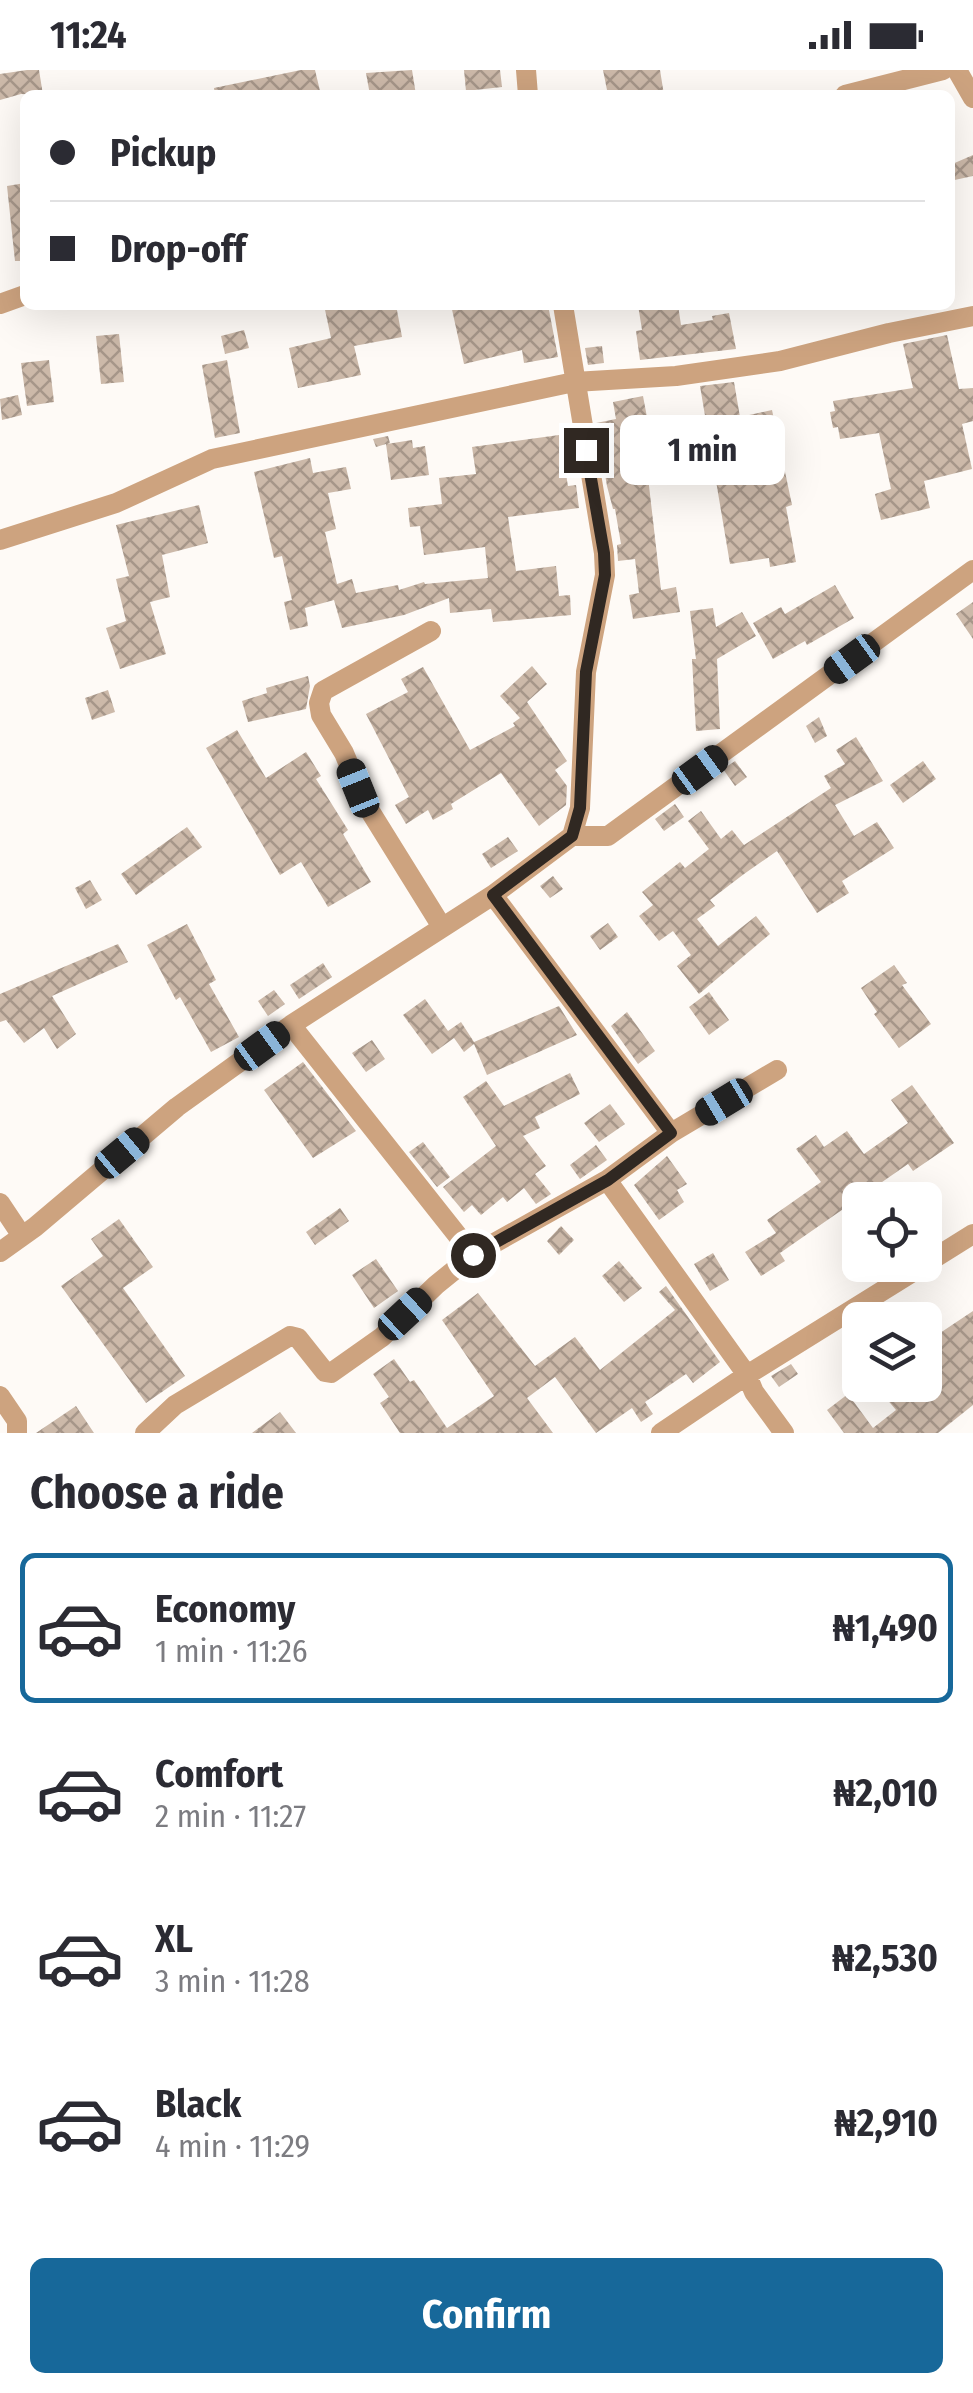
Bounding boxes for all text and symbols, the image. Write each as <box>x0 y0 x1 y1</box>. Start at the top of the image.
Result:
text: 11:24 <box>50 12 127 58</box>
text: Pickup <box>110 130 216 176</box>
text: Drop-off <box>110 226 246 272</box>
callout: 1 min <box>621 415 786 485</box>
route end <box>564 428 609 473</box>
text: 1 min <box>668 431 737 469</box>
car <box>819 629 885 689</box>
car <box>667 740 733 800</box>
car <box>333 755 383 821</box>
car <box>229 1016 295 1076</box>
car <box>691 1074 757 1130</box>
car <box>89 1122 155 1184</box>
map controls <box>842 1182 942 1402</box>
button: locate <box>842 1182 942 1282</box>
route start <box>451 1233 496 1278</box>
car <box>373 1283 437 1345</box>
button: layers <box>842 1302 942 1402</box>
text: Choose a ride <box>30 1466 284 1520</box>
icon: car <box>35 1583 125 1673</box>
text: Economy <box>155 1586 295 1632</box>
text: ₦1,490 <box>833 1605 938 1651</box>
text: 1 min · 11:26 <box>155 1632 308 1670</box>
icon: car <box>35 1748 125 1838</box>
text: Comfort <box>155 1751 283 1797</box>
text: ₦2,010 <box>833 1770 938 1816</box>
text: 2 min · 11:27 <box>155 1797 306 1835</box>
icon: car <box>35 1913 125 2003</box>
text: XL <box>155 1916 193 1962</box>
text: ₦2,530 <box>832 1935 938 1981</box>
text: 3 min · 11:28 <box>155 1962 310 2000</box>
icon: car <box>35 2078 125 2168</box>
text: Black <box>155 2081 241 2127</box>
text: ₦2,910 <box>834 2100 938 2146</box>
text: 4 min · 11:29 <box>155 2127 310 2165</box>
button: Confirm <box>30 2258 943 2373</box>

